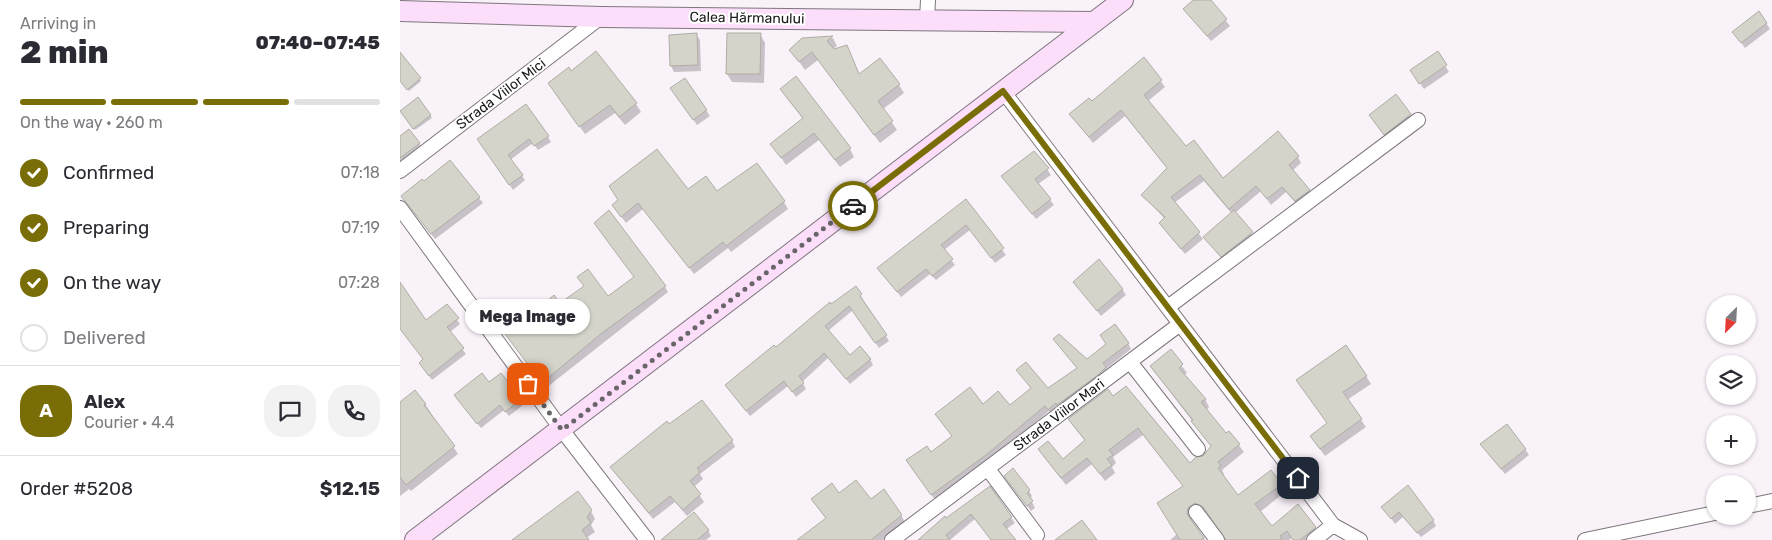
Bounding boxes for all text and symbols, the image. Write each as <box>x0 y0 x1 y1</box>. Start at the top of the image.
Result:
street label: Calea Hărmanului <box>689 8 805 28</box>
text: Arriving in <box>20 14 96 33</box>
text: 07:40–07:45 <box>255 31 380 54</box>
text: 2 min <box>20 33 109 71</box>
street label: Strada Viilor Mici <box>453 55 549 133</box>
text: On the way · 260 m <box>20 113 163 132</box>
icon: check <box>20 159 48 187</box>
text: Confirmed <box>63 161 154 184</box>
text: 07:18 <box>341 163 380 182</box>
courier <box>828 181 878 231</box>
icon: car <box>839 192 867 220</box>
icon: check <box>20 214 48 242</box>
text: Preparing <box>63 216 149 239</box>
text: 07:19 <box>341 218 380 237</box>
icon: check <box>20 269 48 297</box>
text: On the way <box>63 271 161 294</box>
text: 07:28 <box>338 273 380 292</box>
north arrow <box>1706 295 1756 345</box>
map controls <box>1706 295 1756 525</box>
callout: Mega Image <box>466 299 590 334</box>
text: Mega Image <box>479 307 576 326</box>
text: Delivered <box>63 326 146 349</box>
button: layers <box>1706 355 1756 405</box>
pin <box>507 363 549 405</box>
icon: bag <box>514 370 542 398</box>
street label: Strada Viilor Mari <box>1010 375 1108 455</box>
button: chat <box>264 385 316 437</box>
button: phone <box>328 385 380 437</box>
text: Alex <box>84 390 125 413</box>
text: A <box>39 399 53 422</box>
text: Courier · 4.4 <box>84 413 175 432</box>
button: + <box>1706 415 1756 465</box>
pin <box>1277 457 1319 499</box>
icon: home <box>1284 464 1312 492</box>
button: − <box>1706 475 1756 525</box>
text: Order #5208 <box>20 477 133 500</box>
text: $12.15 <box>320 477 380 500</box>

